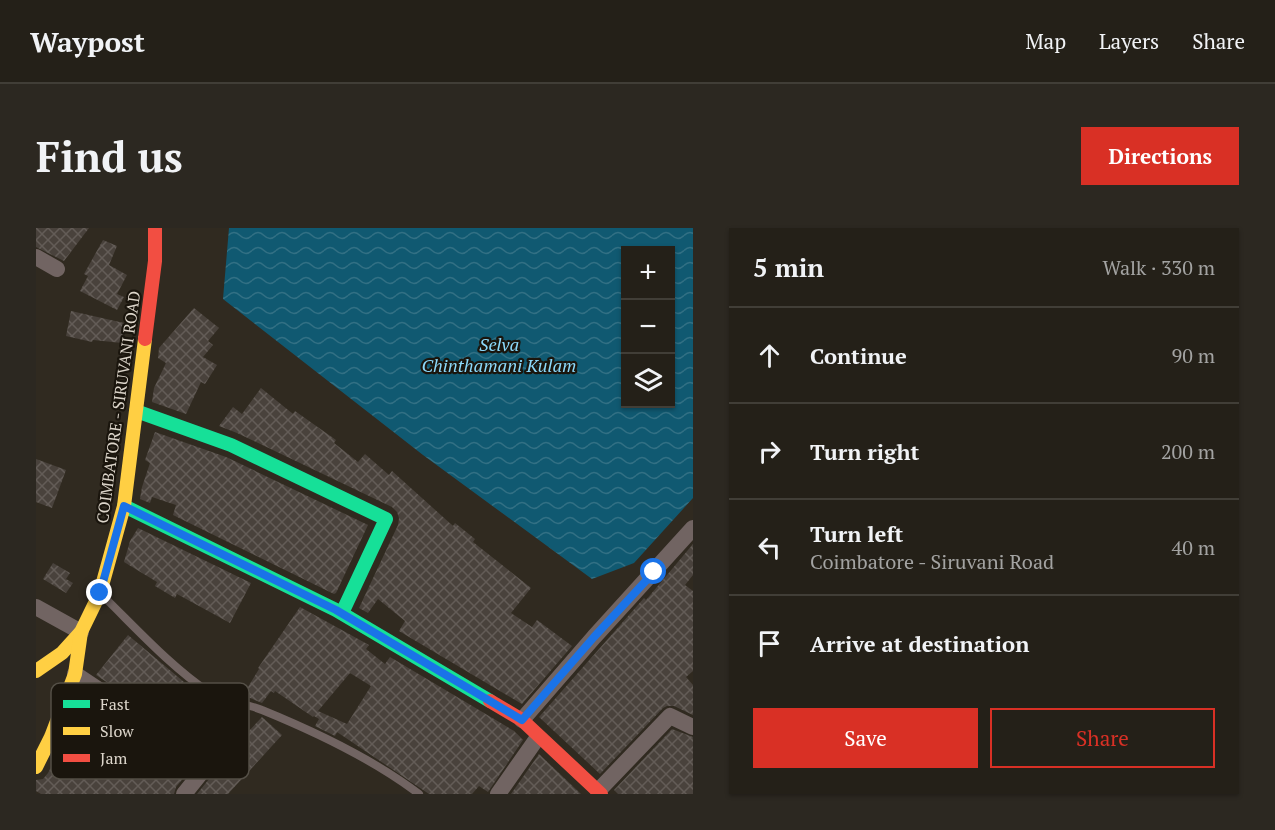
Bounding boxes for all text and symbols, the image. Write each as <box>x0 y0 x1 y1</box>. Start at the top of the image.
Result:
text: Waypost <box>30 23 145 60</box>
text: Map <box>1025 27 1066 55</box>
text: Layers <box>1099 27 1159 55</box>
text: Share <box>1192 27 1245 55</box>
button: Directions <box>1081 127 1239 185</box>
text: Find us <box>36 128 183 184</box>
map controls <box>621 246 675 408</box>
button: + <box>621 246 675 300</box>
text: 5 min <box>753 250 824 284</box>
text: Walk · 330 m <box>1103 254 1215 281</box>
street label: COIMBATORE - SIRUVANI ROAD <box>91 289 145 525</box>
button: − <box>621 300 675 354</box>
water label: Selva Chinthamani Kulam <box>422 332 576 377</box>
icon: ahead <box>753 339 786 372</box>
text: Continue <box>810 341 907 370</box>
text: 90 m <box>1172 342 1215 369</box>
button: layers <box>621 354 675 408</box>
icon: right <box>753 435 786 468</box>
text: Turn right <box>810 437 919 466</box>
text: 200 m <box>1161 438 1215 465</box>
text: Turn left <box>810 519 903 548</box>
icon: left <box>753 531 786 564</box>
text: 40 m <box>1172 534 1215 561</box>
text: Coimbatore - Siruvani Road <box>810 548 1054 575</box>
route start <box>640 558 666 584</box>
route end <box>86 579 112 605</box>
icon: arrive <box>753 627 786 660</box>
text: Arrive at destination <box>810 629 1029 658</box>
legend <box>51 683 249 779</box>
text: Fast <box>100 693 130 715</box>
button: Save <box>753 708 978 768</box>
button: Share <box>990 708 1215 768</box>
text: Slow <box>100 720 134 742</box>
text: Jam <box>100 747 128 769</box>

